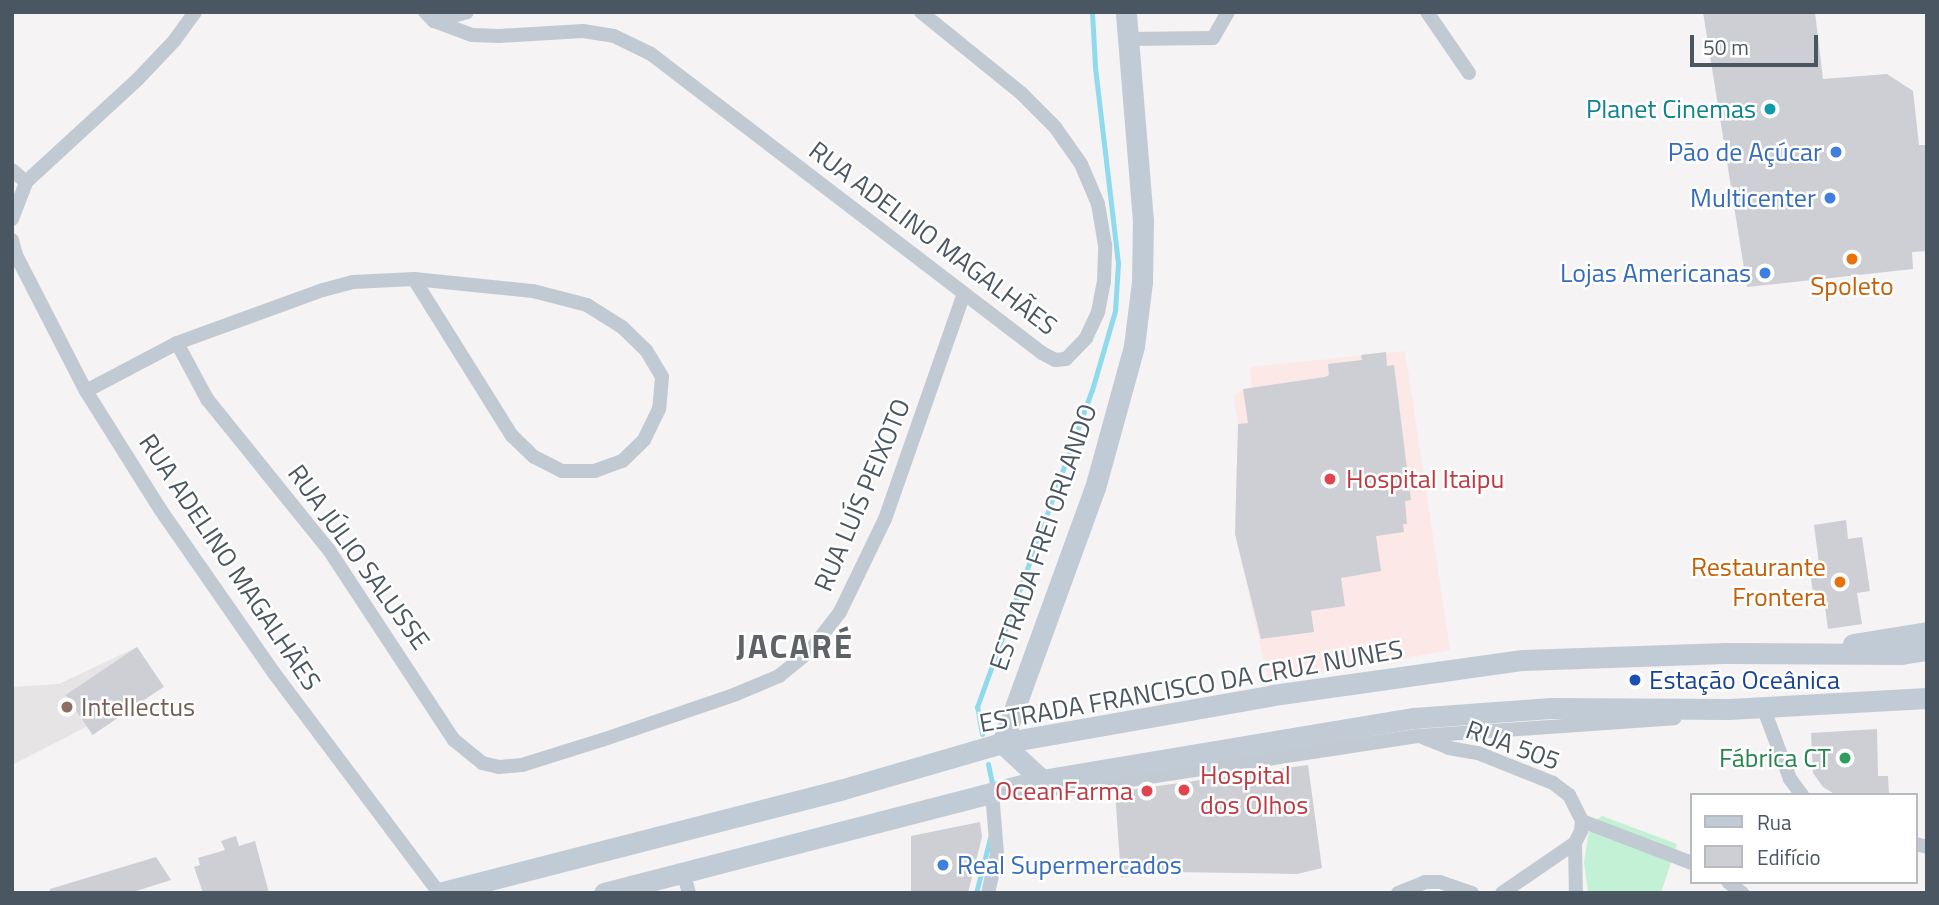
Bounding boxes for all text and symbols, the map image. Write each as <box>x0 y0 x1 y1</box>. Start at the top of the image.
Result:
scale bar <box>1694 21 1822 65</box>
text: 50 m <box>1703 31 1749 63</box>
place label: Planet Cinemas <box>1586 93 1756 125</box>
marker: Planet Cinemas <box>1762 101 1778 117</box>
street label: RUA ADELINO MAGALHÃES <box>803 135 1063 341</box>
place label: Pão de Açúcar <box>1668 136 1822 168</box>
marker: Pão de Açúcar <box>1828 144 1844 160</box>
place label: Multicenter <box>1690 182 1816 214</box>
marker: Multicenter <box>1822 190 1838 206</box>
marker: Spoleto <box>1844 251 1860 267</box>
place label: Lojas Americanas <box>1560 257 1751 289</box>
marker: Lojas Americanas <box>1757 265 1773 281</box>
place label: Spoleto <box>1810 270 1894 302</box>
street label: RUA LUÍS PEIXOTO <box>807 394 917 596</box>
street label: ESTRADA FREI ORLANDO <box>983 400 1103 674</box>
street label: RUA ADELINO MAGALHÃES <box>133 428 327 696</box>
street label: RUA JÚLIO SALUSSE <box>282 459 436 655</box>
place label: Hospital Itaipu <box>1346 463 1504 495</box>
marker: Hospital Itaipu <box>1320 469 1340 489</box>
place label: Restaurante Frontera <box>1691 551 1826 612</box>
marker: Restaurante Frontera <box>1832 574 1848 590</box>
district label: JACARÉ <box>737 627 853 667</box>
street label: ESTRADA FRANCISCO DA CRUZ NUNES <box>977 633 1405 739</box>
place label: Estação Oceânica <box>1649 664 1840 696</box>
marker: Estação Oceânica <box>1627 672 1643 688</box>
place label: Intellectus <box>81 691 195 723</box>
marker: Intellectus <box>59 699 75 715</box>
street label: RUA 505 <box>1462 714 1564 776</box>
place label: Fábrica CT <box>1719 742 1831 774</box>
marker: Fábrica CT <box>1837 750 1853 766</box>
place label: Hospital dos Olhos <box>1200 759 1308 820</box>
place label: OceanFarma <box>995 775 1133 807</box>
marker: Hospital dos Olhos <box>1174 780 1194 800</box>
marker: OceanFarma <box>1139 783 1155 799</box>
legend <box>1690 793 1918 884</box>
text: Rua <box>1757 806 1792 838</box>
text: Edifício <box>1757 841 1821 873</box>
place label: Real Supermercados <box>957 849 1182 881</box>
marker: Real Supermercados <box>935 857 951 873</box>

